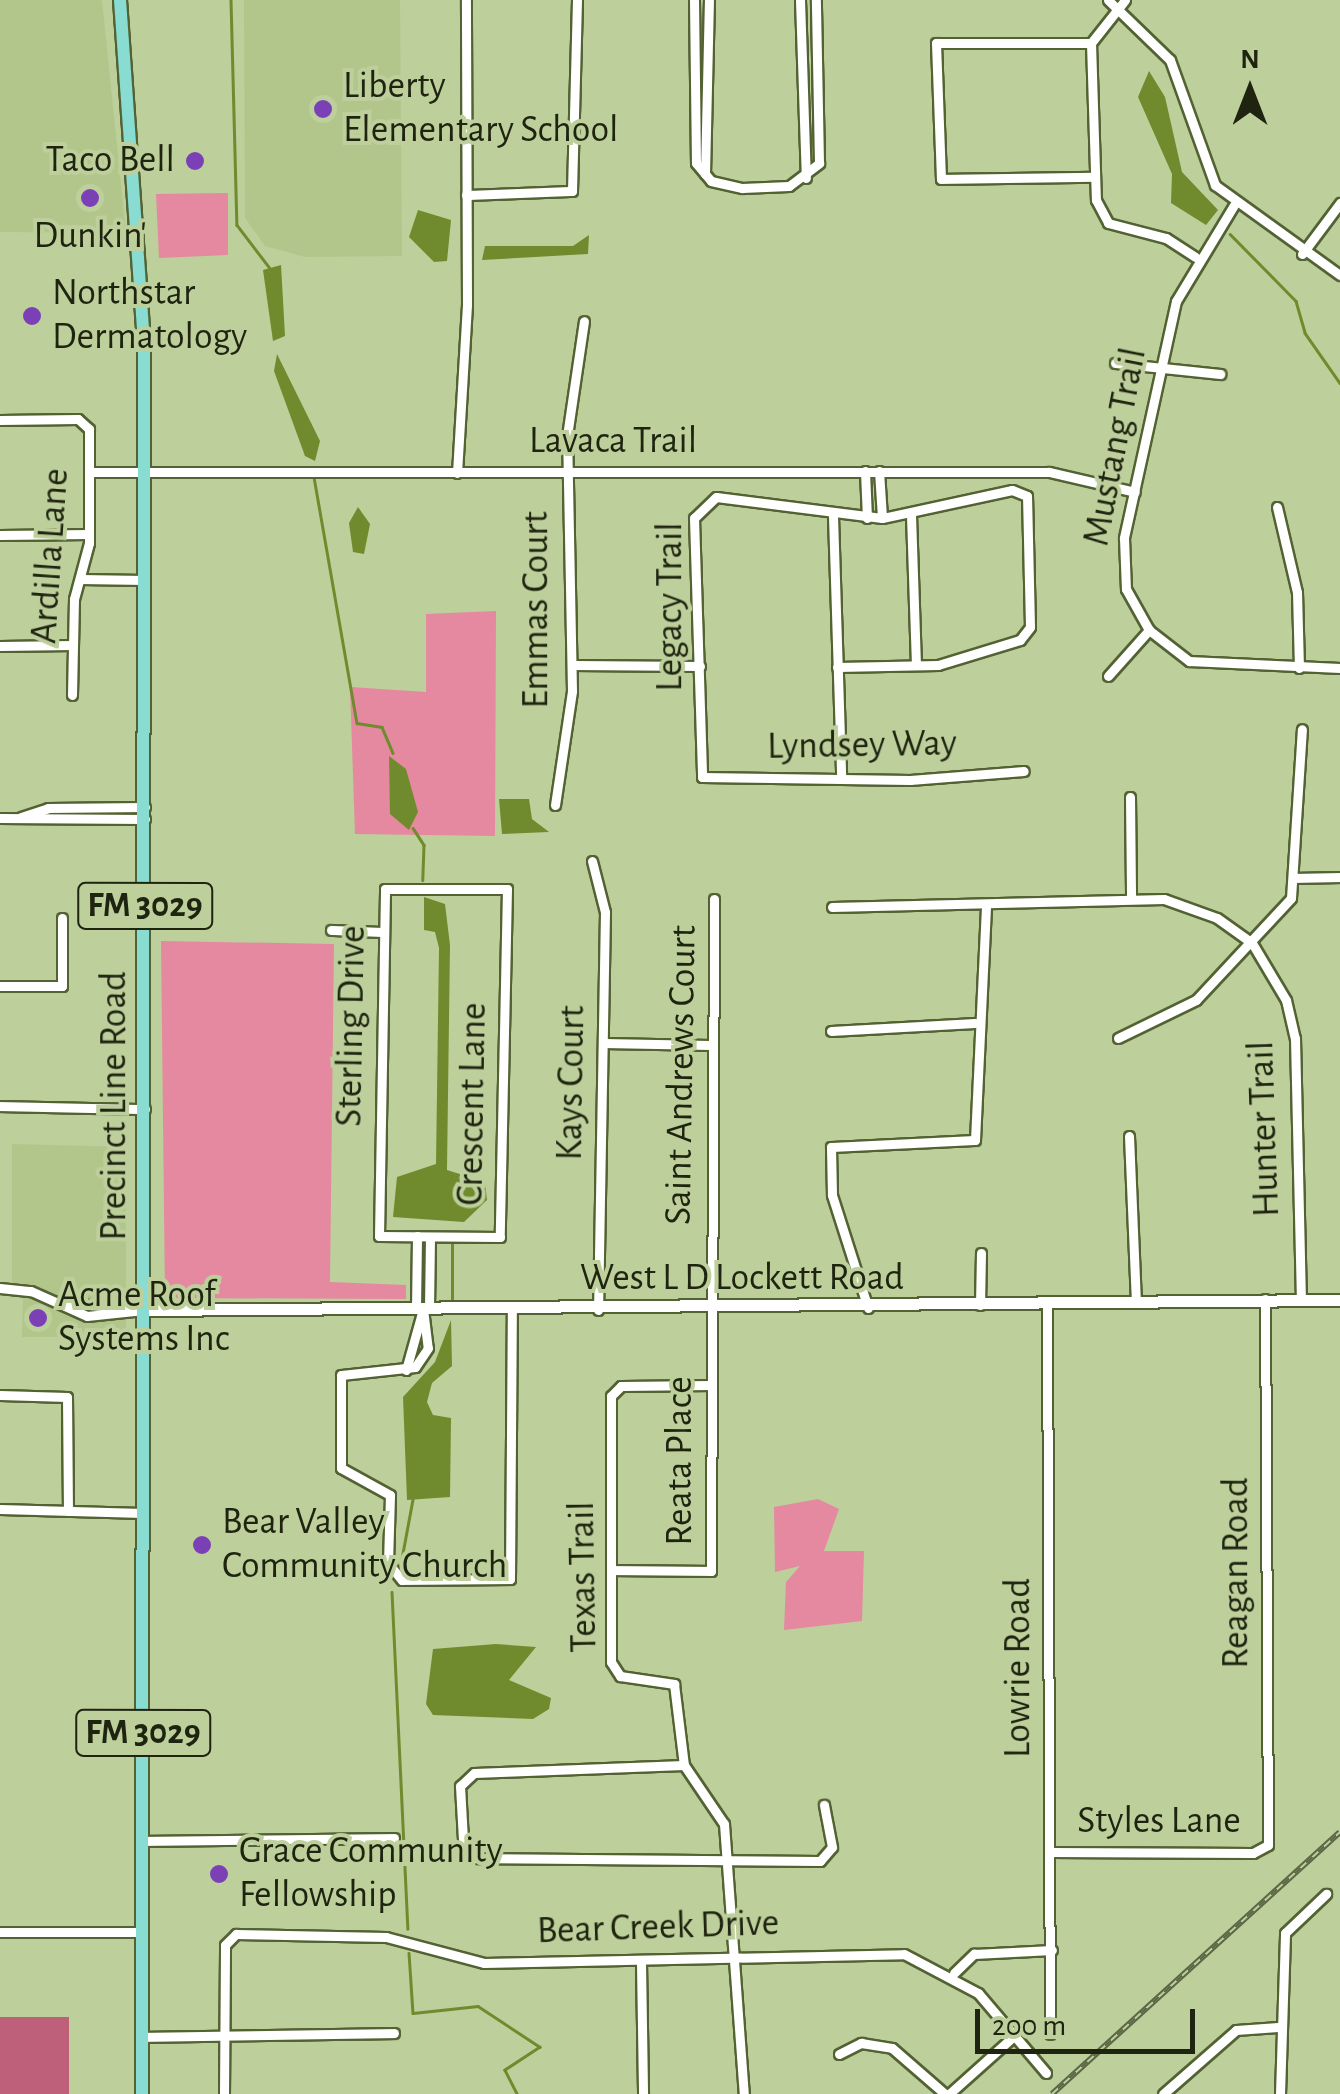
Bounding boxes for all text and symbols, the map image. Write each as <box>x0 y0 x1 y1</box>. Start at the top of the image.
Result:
north arrow <box>1200 40 1300 140</box>
text: N <box>1240 46 1260 74</box>
place label: Liberty Elementary School <box>343 64 618 153</box>
marker: Liberty Elementary School <box>312 98 334 120</box>
place label: Taco Bell <box>45 138 175 184</box>
marker: Taco Bell <box>184 150 206 172</box>
marker: Dunkin' <box>79 187 101 209</box>
place label: Dunkin' <box>33 214 147 260</box>
place label: Northstar Dermatology <box>52 271 247 360</box>
marker: Northstar Dermatology <box>21 305 43 327</box>
street label: Mustang Trail <box>1074 344 1158 550</box>
street label: Lavaca Trail <box>529 419 697 465</box>
street label: Ardilla Lane <box>22 467 80 645</box>
street label: Emmas Court <box>514 511 560 709</box>
street label: Legacy Trail <box>648 522 694 692</box>
street label: Lyndsey Way <box>767 722 957 770</box>
road number: FM 3029 <box>75 876 215 936</box>
street label: Sterling Drive <box>327 925 377 1127</box>
street label: Saint Andrews Court <box>657 925 707 1225</box>
street label: Precinct Line Road <box>92 971 138 1241</box>
street label: Crescent Lane <box>448 1002 498 1206</box>
street label: Kays Court <box>548 1005 596 1161</box>
street label: Hunter Trail <box>1239 1040 1291 1218</box>
street label: West L D Lockett Road <box>580 1256 904 1302</box>
place label: Acme Roof Systems Inc <box>58 1273 229 1362</box>
marker: Acme Roof Systems Inc <box>27 1307 49 1329</box>
street label: Reata Place <box>658 1376 704 1546</box>
street label: Reagan Road <box>1214 1477 1260 1669</box>
place label: Bear Valley Community Church <box>222 1500 507 1590</box>
street label: Texas Trail <box>560 1501 608 1653</box>
marker: Bear Valley Community Church <box>191 1534 213 1556</box>
street label: Lowrie Road <box>996 1578 1042 1758</box>
road number: FM 3029 <box>73 1703 213 1763</box>
street label: Styles Lane <box>1077 1799 1241 1845</box>
place label: Grace Community Fellowship <box>239 1829 503 1918</box>
marker: Grace Community Fellowship <box>208 1863 230 1885</box>
street label: Bear Creek Drive <box>536 1901 780 1955</box>
scale bar <box>980 1989 1200 2051</box>
text: 200 m <box>992 2011 1066 2041</box>

